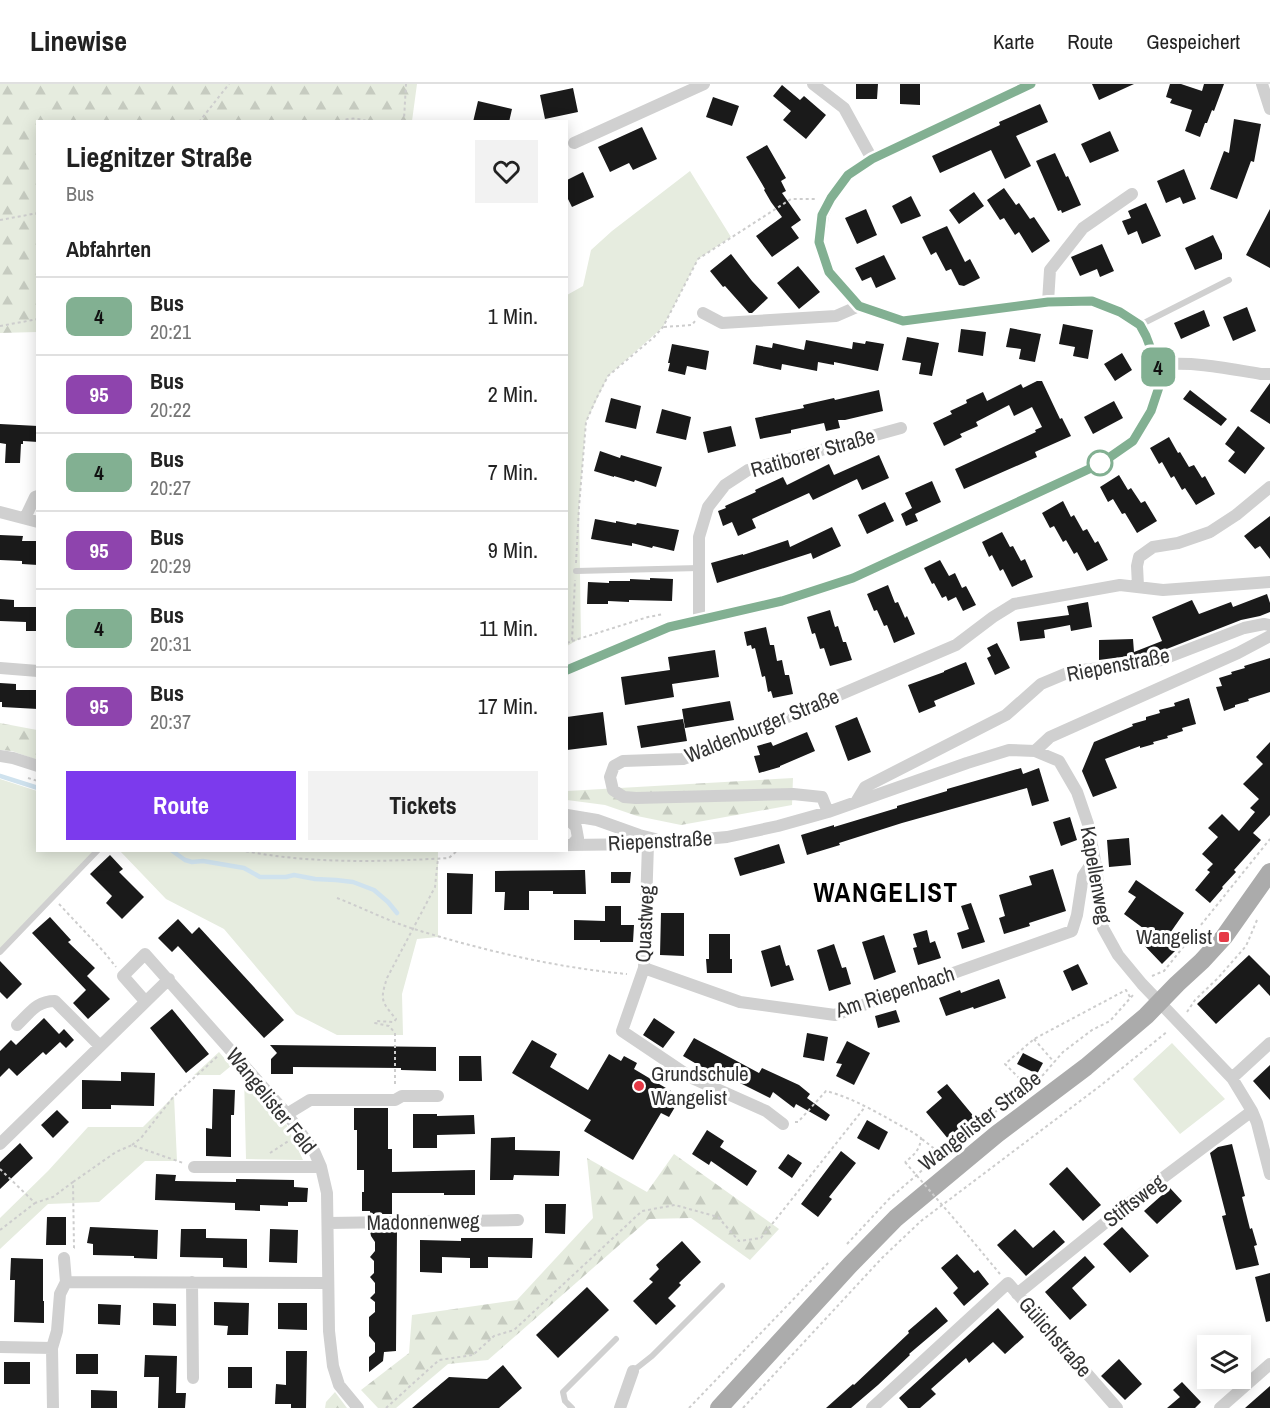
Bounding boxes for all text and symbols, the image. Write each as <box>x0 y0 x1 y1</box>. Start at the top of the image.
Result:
text: Linewise <box>30 22 127 60</box>
text: Karte <box>993 27 1034 56</box>
text: Route <box>1067 27 1113 56</box>
text: Gespeichert <box>1146 27 1240 56</box>
text: Liegnitzer Straße <box>66 138 252 176</box>
button: heart <box>475 140 538 203</box>
text: Bus <box>66 180 94 207</box>
text: Abfahrten <box>66 234 151 264</box>
text: Bus <box>150 288 184 318</box>
text: 1 Min. <box>488 301 538 331</box>
text: 4 <box>94 302 104 331</box>
text: 20:21 <box>150 318 191 345</box>
line badge: 4 <box>1138 348 1178 386</box>
text: 4 <box>1153 353 1163 382</box>
text: Bus <box>150 366 184 396</box>
text: 2 Min. <box>488 379 538 409</box>
text: 95 <box>89 380 109 409</box>
text: 20:22 <box>150 396 191 423</box>
street label: Ratiborer Straße <box>747 421 878 484</box>
text: Bus <box>150 444 184 474</box>
unlabelled marker <box>1087 450 1113 476</box>
text: 7 Min. <box>488 457 538 487</box>
text: 4 <box>94 458 104 487</box>
text: 20:27 <box>150 474 191 501</box>
text: Bus <box>150 522 184 552</box>
text: 9 Min. <box>488 535 538 565</box>
text: 95 <box>89 536 109 565</box>
text: 20:29 <box>150 552 191 579</box>
text: Bus <box>150 600 184 630</box>
text: 11 Min. <box>479 613 538 643</box>
text: 4 <box>94 614 104 643</box>
text: 20:31 <box>150 630 191 657</box>
street label: Riepenstraße <box>1064 640 1172 689</box>
text: Bus <box>150 678 184 708</box>
street label: Waldenburger Straße <box>680 681 843 770</box>
text: 17 Min. <box>478 691 538 721</box>
text: 95 <box>89 692 109 721</box>
text: 20:37 <box>150 708 191 735</box>
button: Route <box>66 771 296 840</box>
button: Tickets <box>308 771 538 840</box>
street label: Riepenstraße <box>607 823 713 858</box>
street label: Kapellenweg <box>1074 824 1119 926</box>
district label: WANGELIST <box>813 874 959 910</box>
street label: Quastweg <box>628 884 661 963</box>
place label: Wangelist <box>1136 922 1212 951</box>
marker: Wangelist <box>1217 930 1231 944</box>
street label: Am Riepenbach <box>831 959 958 1025</box>
street label: Wangelister Feld <box>220 1042 323 1160</box>
place label: Grundschule Wangelist <box>651 1059 749 1112</box>
street label: Wangelister Straße <box>913 1064 1047 1178</box>
marker: Grundschule Wangelist <box>632 1079 646 1093</box>
street label: Stiftsweg <box>1097 1167 1171 1234</box>
street label: Madonnenweg <box>366 1206 480 1237</box>
street label: Gülichstraße <box>1012 1290 1099 1383</box>
map controls <box>1197 1335 1251 1389</box>
button: layers <box>1197 1335 1251 1389</box>

